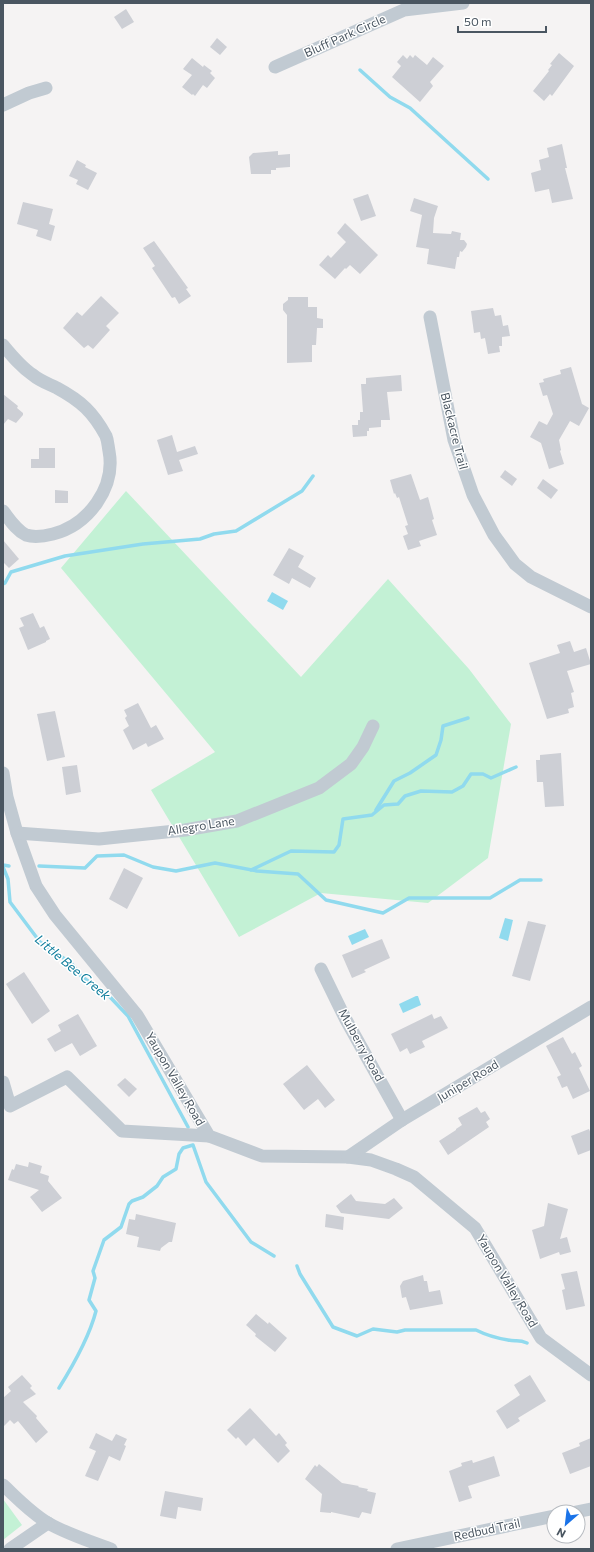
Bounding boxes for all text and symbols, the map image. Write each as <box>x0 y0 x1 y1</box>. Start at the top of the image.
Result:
scale bar <box>458 8 546 34</box>
street label: Bluff Park Circle <box>302 11 387 59</box>
text: 50 m <box>464 14 492 28</box>
street label: Blackacre Trail <box>439 391 471 471</box>
street label: Allegro Lane <box>166 813 235 837</box>
water label: Little Bee Creek <box>32 931 115 1004</box>
street label: Mulberry Road <box>336 1006 388 1083</box>
street label: Yaupon Valley Road <box>143 1029 208 1128</box>
street label: Juniper Road <box>434 1056 501 1105</box>
street label: Yaupon Valley Road <box>475 1232 541 1329</box>
north arrow <box>546 1504 586 1544</box>
street label: Redbud Trail <box>452 1515 521 1543</box>
text: N <box>554 1526 568 1541</box>

